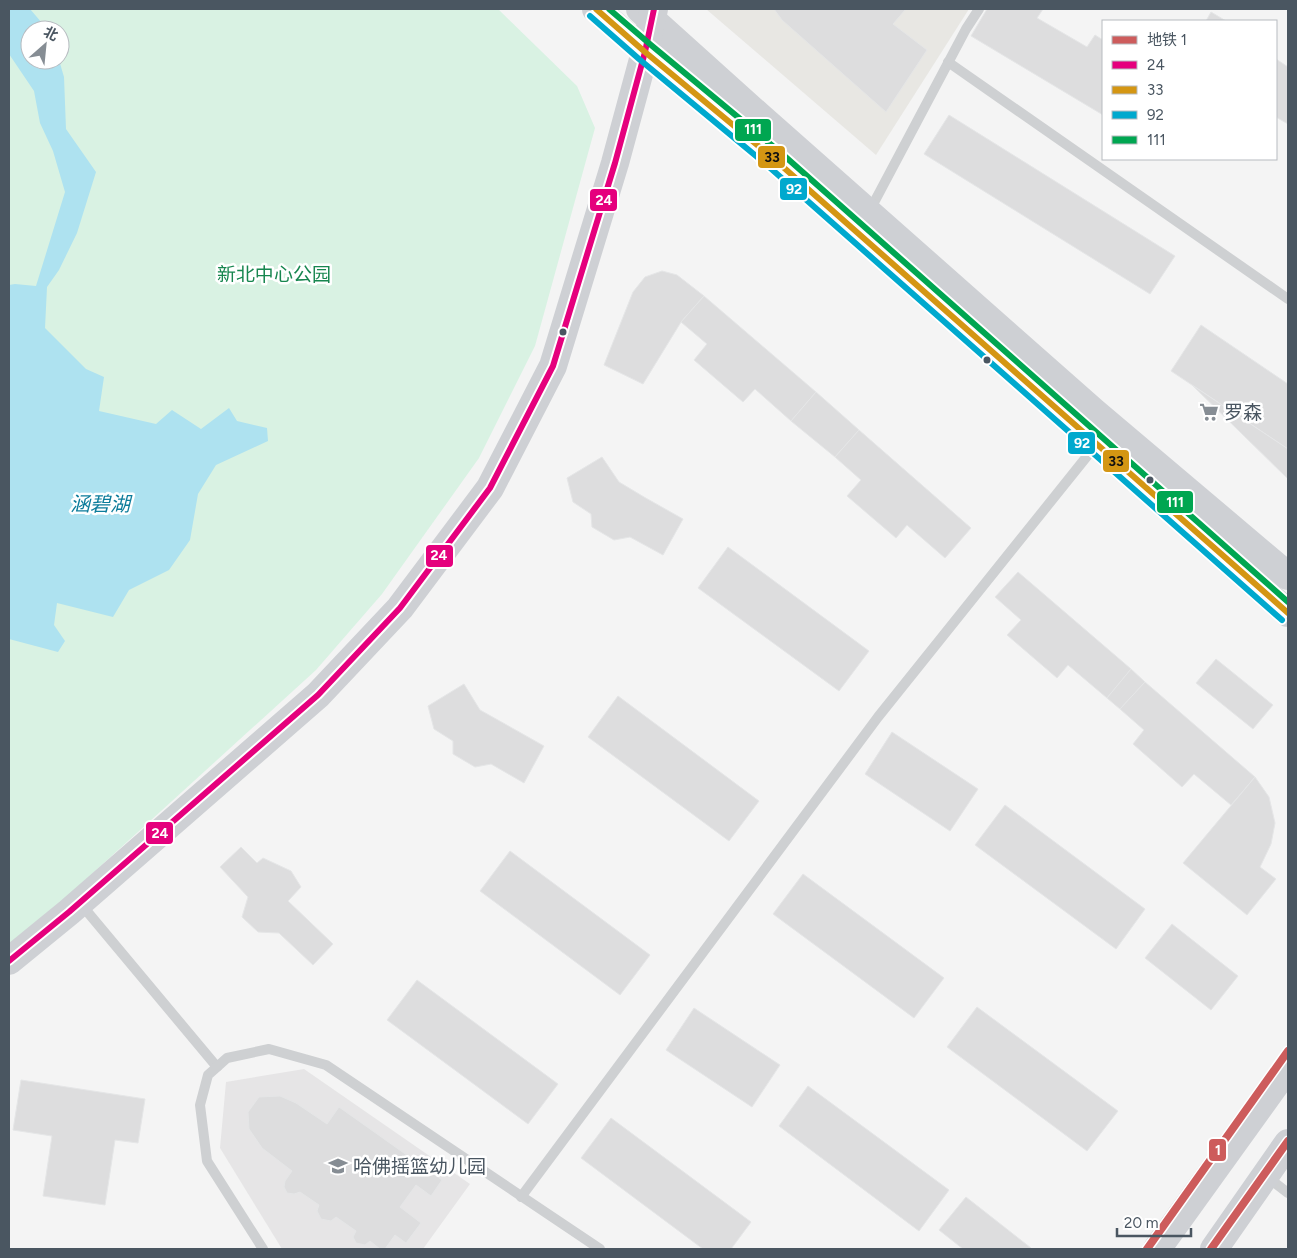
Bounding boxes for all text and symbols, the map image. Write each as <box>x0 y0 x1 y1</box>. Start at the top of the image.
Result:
north arrow <box>20 20 70 70</box>
legend <box>1102 20 1277 160</box>
text: 北 <box>41 23 61 45</box>
text: 地铁 1 <box>1147 31 1187 49</box>
text: 24 <box>1147 56 1165 74</box>
text: 33 <box>1147 81 1163 99</box>
text: 92 <box>1147 106 1164 124</box>
line badge: 111 <box>734 118 772 142</box>
text: 111 <box>744 121 762 138</box>
text: 111 <box>1147 131 1166 149</box>
line badge: 33 <box>757 145 786 169</box>
text: 33 <box>764 149 780 166</box>
line badge: 92 <box>779 177 808 201</box>
text: 92 <box>786 181 802 198</box>
line badge: 24 <box>589 188 618 212</box>
text: 24 <box>596 192 613 209</box>
park label: 新北中心公园 <box>217 263 331 286</box>
unlabelled marker <box>558 327 568 337</box>
unlabelled marker <box>982 355 992 365</box>
supermarket icon: 罗森 <box>1198 401 1220 423</box>
place label: 罗森 <box>1224 401 1262 424</box>
line badge: 92 <box>1067 431 1096 455</box>
text: 92 <box>1074 435 1090 452</box>
line badge: 33 <box>1102 449 1130 473</box>
text: 33 <box>1108 453 1124 470</box>
unlabelled marker <box>1145 475 1155 485</box>
line badge: 111 <box>1156 490 1194 514</box>
water label: 涵碧湖 <box>70 492 133 516</box>
text: 111 <box>1166 494 1184 511</box>
line badge: 24 <box>425 544 454 568</box>
text: 24 <box>431 547 448 564</box>
line badge: 24 <box>145 821 174 845</box>
text: 24 <box>152 825 169 842</box>
line badge: 1 <box>1208 1138 1227 1162</box>
text: 1 <box>1215 1142 1221 1159</box>
school or university icon: 哈佛摇篮幼儿园 <box>327 1155 349 1177</box>
place label: 哈佛摇篮幼儿园 <box>353 1155 486 1178</box>
scale bar <box>1117 1206 1191 1238</box>
text: 20 m <box>1124 1214 1158 1232</box>

